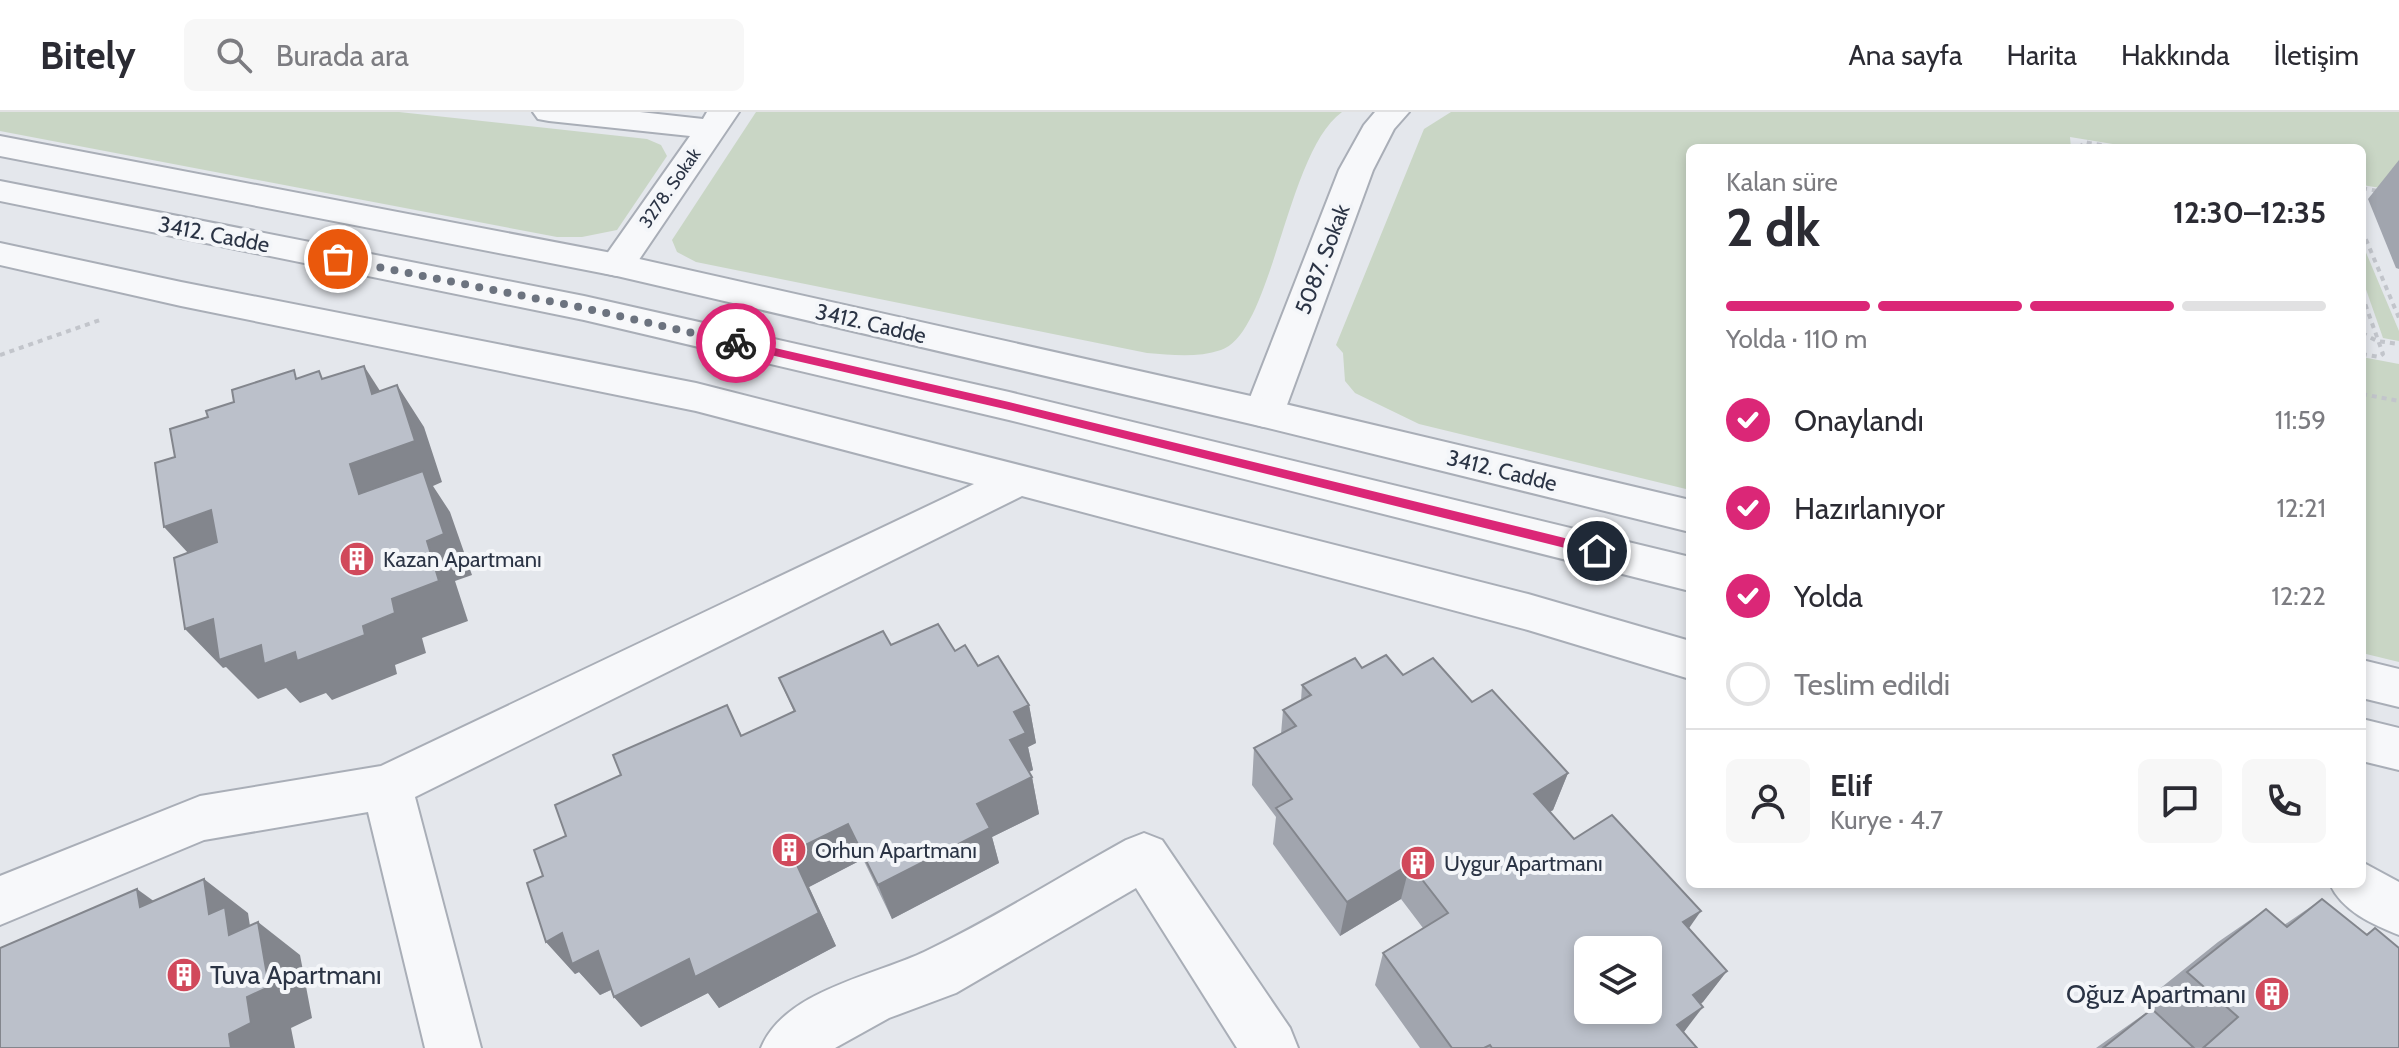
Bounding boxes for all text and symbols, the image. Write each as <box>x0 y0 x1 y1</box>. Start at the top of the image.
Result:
search box <box>184 19 744 91</box>
text: Bitely <box>40 32 136 79</box>
icon: search <box>212 33 256 77</box>
text: Burada ara <box>276 37 409 74</box>
text: Ana sayfa <box>1849 38 1962 72</box>
text: Harita <box>2006 38 2077 72</box>
text: Hakkında <box>2121 38 2230 72</box>
text: İletişim <box>2274 38 2359 72</box>
street label: 3278. Sokak <box>635 143 706 232</box>
text: Kalan süre <box>1726 166 1838 198</box>
text: 12:30–12:35 <box>2173 194 2326 231</box>
text: 2 dk <box>1726 196 1820 259</box>
street label: 5087. Sokak <box>1289 200 1356 318</box>
street label: 3412. Cadde <box>156 210 272 258</box>
pin <box>304 225 372 293</box>
icon: bag <box>316 237 360 281</box>
street label: 3412. Cadde <box>813 298 929 349</box>
courier <box>696 303 776 383</box>
icon: bike <box>714 321 758 365</box>
text: Yolda · 110 m <box>1726 323 1867 355</box>
icon: check <box>1726 398 1770 442</box>
text: Onaylandı <box>1794 402 1924 439</box>
text: 11:59 <box>2275 404 2326 436</box>
street label: 3412. Cadde <box>1444 444 1560 497</box>
icon: check <box>1726 486 1770 530</box>
text: Hazırlanıyor <box>1794 490 1945 527</box>
text: 12:21 <box>2276 492 2326 524</box>
pin <box>1563 517 1631 585</box>
icon: home <box>1575 529 1619 573</box>
building icon: Kazan Apartmanı <box>338 540 376 578</box>
place label: Kazan Apartmanı <box>383 546 542 573</box>
icon: check <box>1726 574 1770 618</box>
text: Yolda <box>1794 578 1863 615</box>
text: 12:22 <box>2271 580 2326 612</box>
text: Teslim edildi <box>1794 666 1950 703</box>
button: person <box>1726 759 1810 843</box>
button: chat <box>2138 759 2222 843</box>
button: phone <box>2242 759 2326 843</box>
text: Elif <box>1830 767 1872 804</box>
text: Kurye · 4.7 <box>1830 804 1943 836</box>
building icon: Orhun Apartmanı <box>770 831 808 869</box>
place label: Orhun Apartmanı <box>815 837 977 864</box>
building icon: Uygur Apartmanı <box>1399 844 1437 882</box>
place label: Uygur Apartmanı <box>1444 850 1603 877</box>
map controls <box>1574 936 1662 1024</box>
button: layers <box>1574 936 1662 1024</box>
building icon: Tuva Apartmanı <box>165 956 203 994</box>
place label: Tuva Apartmanı <box>210 959 381 991</box>
building icon: Oğuz Apartmanı <box>2253 975 2291 1013</box>
place label: Oğuz Apartmanı <box>2066 978 2246 1010</box>

